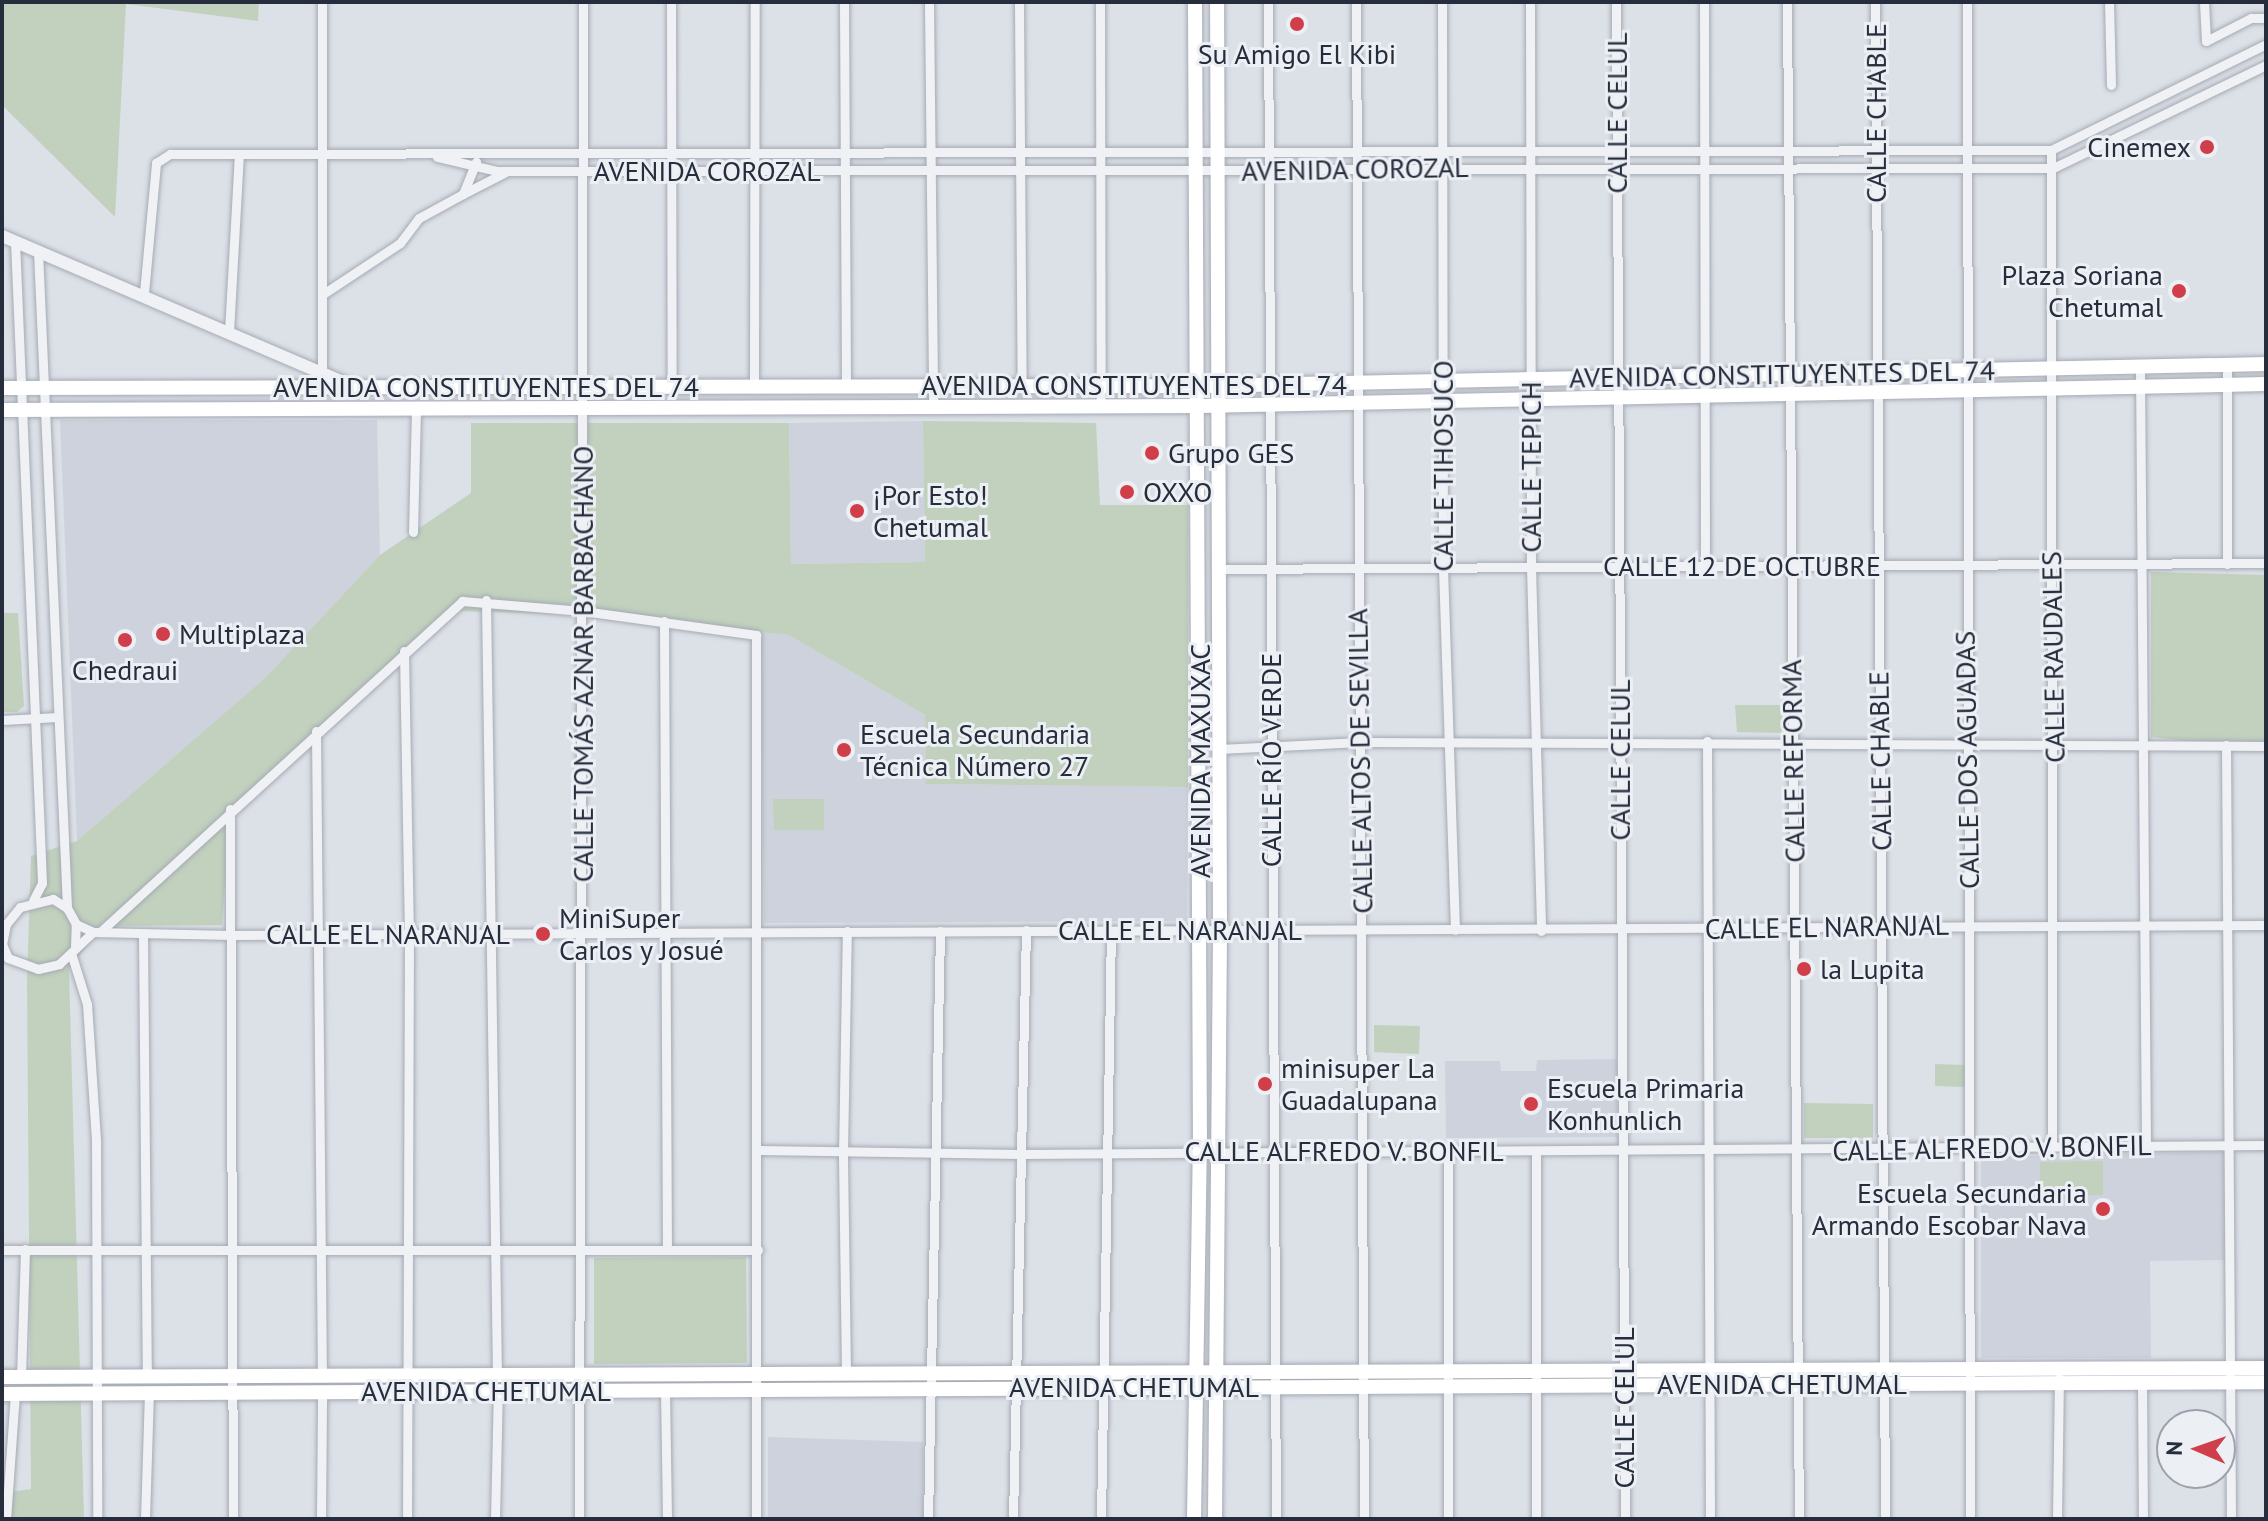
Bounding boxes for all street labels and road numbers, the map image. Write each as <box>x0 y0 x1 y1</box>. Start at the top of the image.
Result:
street label: CALLE CHABLE <box>1859 23 1893 203</box>
street label: CALLE CELUL <box>1600 32 1634 194</box>
street label: AVENIDA COROZAL <box>1241 150 1469 188</box>
street label: AVENIDA COROZAL <box>593 154 821 188</box>
street label: AVENIDA CONSTITUYENTES DEL 74 <box>1568 353 1996 395</box>
street label: CALLE TIHOSUCO <box>1426 360 1460 572</box>
street label: AVENIDA CONSTITUYENTES DEL 74 <box>920 368 1348 402</box>
street label: AVENIDA CONSTITUYENTES DEL 74 <box>272 370 700 404</box>
street label: CALLE TEPICH <box>1514 381 1548 553</box>
street label: CALLE TOMÁS AZNAR BARBACHANO <box>566 445 600 883</box>
street label: CALLE 12 DE OCTUBRE <box>1603 549 1881 583</box>
street label: CALLE RAUDALES <box>2034 551 2072 763</box>
street label: CALLE ALTOS DE SEVILLA <box>1341 608 1379 914</box>
street label: CALLE DOS AGUADAS <box>1948 630 1986 890</box>
street label: AVENIDA MAXUXAC <box>1183 643 1217 879</box>
street label: CALLE RÍO VERDE <box>1254 652 1288 868</box>
street label: CALLE REFORMA <box>1774 659 1812 863</box>
street label: CALLE CHABLE <box>1862 671 1898 851</box>
street label: CALLE CELUL <box>1603 679 1637 841</box>
street label: CALLE EL NARANJAL <box>1704 908 1950 946</box>
street label: CALLE EL NARANJAL <box>1057 913 1303 947</box>
street label: CALLE EL NARANJAL <box>265 917 511 951</box>
street label: CALLE ALFREDO V. BONFIL <box>1830 1128 2154 1168</box>
street label: CALLE ALFREDO V. BONFIL <box>1182 1134 1506 1168</box>
street label: CALLE CELUL <box>1607 1327 1641 1489</box>
street label: AVENIDA CHETUMAL <box>1656 1367 1908 1401</box>
street label: AVENIDA CHETUMAL <box>1008 1370 1260 1404</box>
street label: AVENIDA CHETUMAL <box>360 1374 612 1408</box>

